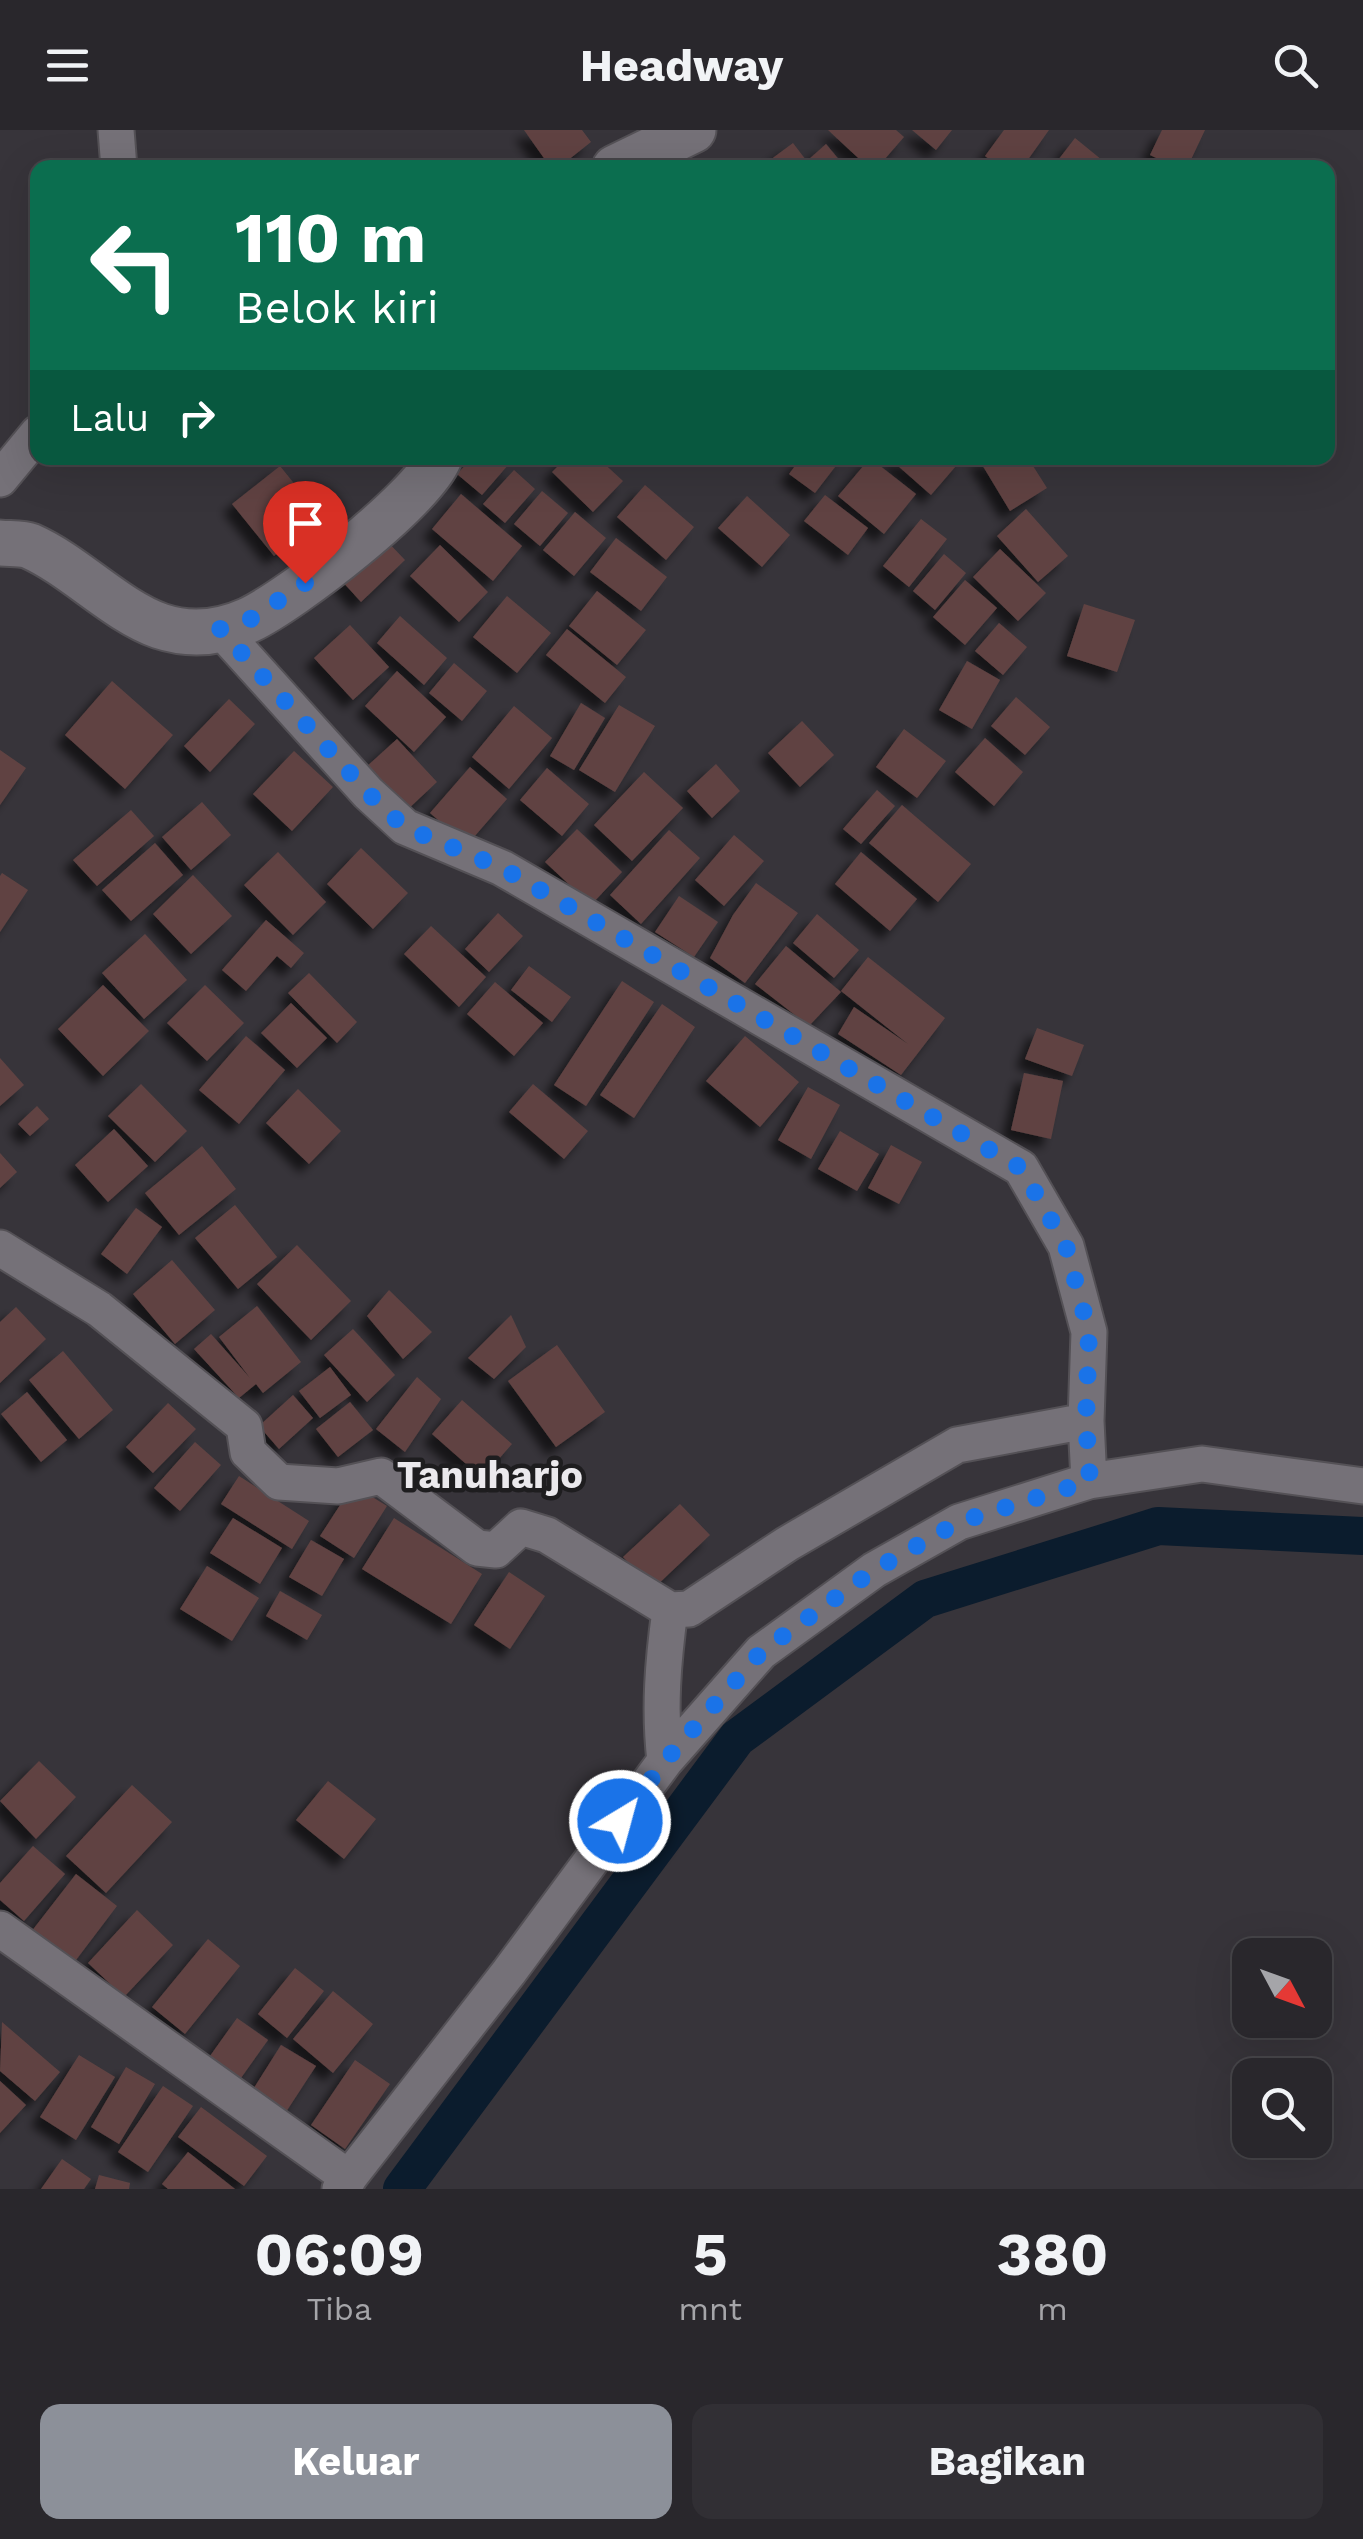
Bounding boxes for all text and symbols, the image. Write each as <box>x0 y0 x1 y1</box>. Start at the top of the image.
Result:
icon: menu <box>40 38 95 93</box>
icon: search <box>1268 38 1323 93</box>
text: Headway <box>580 39 783 92</box>
text: 110 m <box>235 197 426 279</box>
icon: left <box>70 200 200 330</box>
text: Belok kiri <box>235 281 439 334</box>
icon: right <box>169 390 224 445</box>
text: Lalu <box>70 396 149 440</box>
pin <box>263 481 348 584</box>
icon: arrive <box>278 496 333 551</box>
district label: Tanuharjo <box>397 1453 583 1497</box>
position arrow <box>568 1769 672 1873</box>
north arrow <box>1232 1938 1332 2038</box>
map controls <box>1232 1938 1332 2158</box>
button: search <box>1232 2058 1332 2158</box>
text: 06:09 <box>255 2219 424 2290</box>
text: 5 <box>693 2219 728 2290</box>
text: 380 <box>997 2219 1108 2290</box>
text: Tiba <box>306 2290 372 2328</box>
text: mnt <box>678 2290 742 2328</box>
text: m <box>1037 2290 1068 2328</box>
button: Keluar <box>40 2404 672 2519</box>
button: Bagikan <box>692 2404 1323 2519</box>

